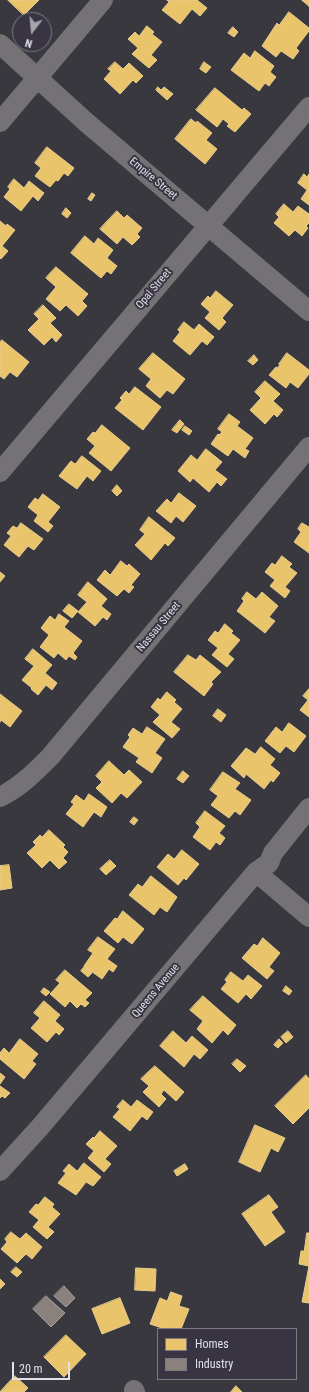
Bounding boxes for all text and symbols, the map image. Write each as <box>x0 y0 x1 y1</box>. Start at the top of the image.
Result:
north arrow <box>12 12 52 52</box>
text: N <box>24 36 34 50</box>
street label: Empire Street <box>126 155 180 203</box>
street label: Opal Street <box>133 266 175 312</box>
street label: Nassau Street <box>134 599 184 655</box>
street label: Queens Avenue <box>129 961 183 1021</box>
legend <box>157 1328 297 1380</box>
text: Homes <box>195 1337 229 1351</box>
scale bar <box>14 1354 72 1380</box>
text: Industry <box>195 1357 233 1371</box>
text: 20 m <box>19 1362 43 1376</box>

